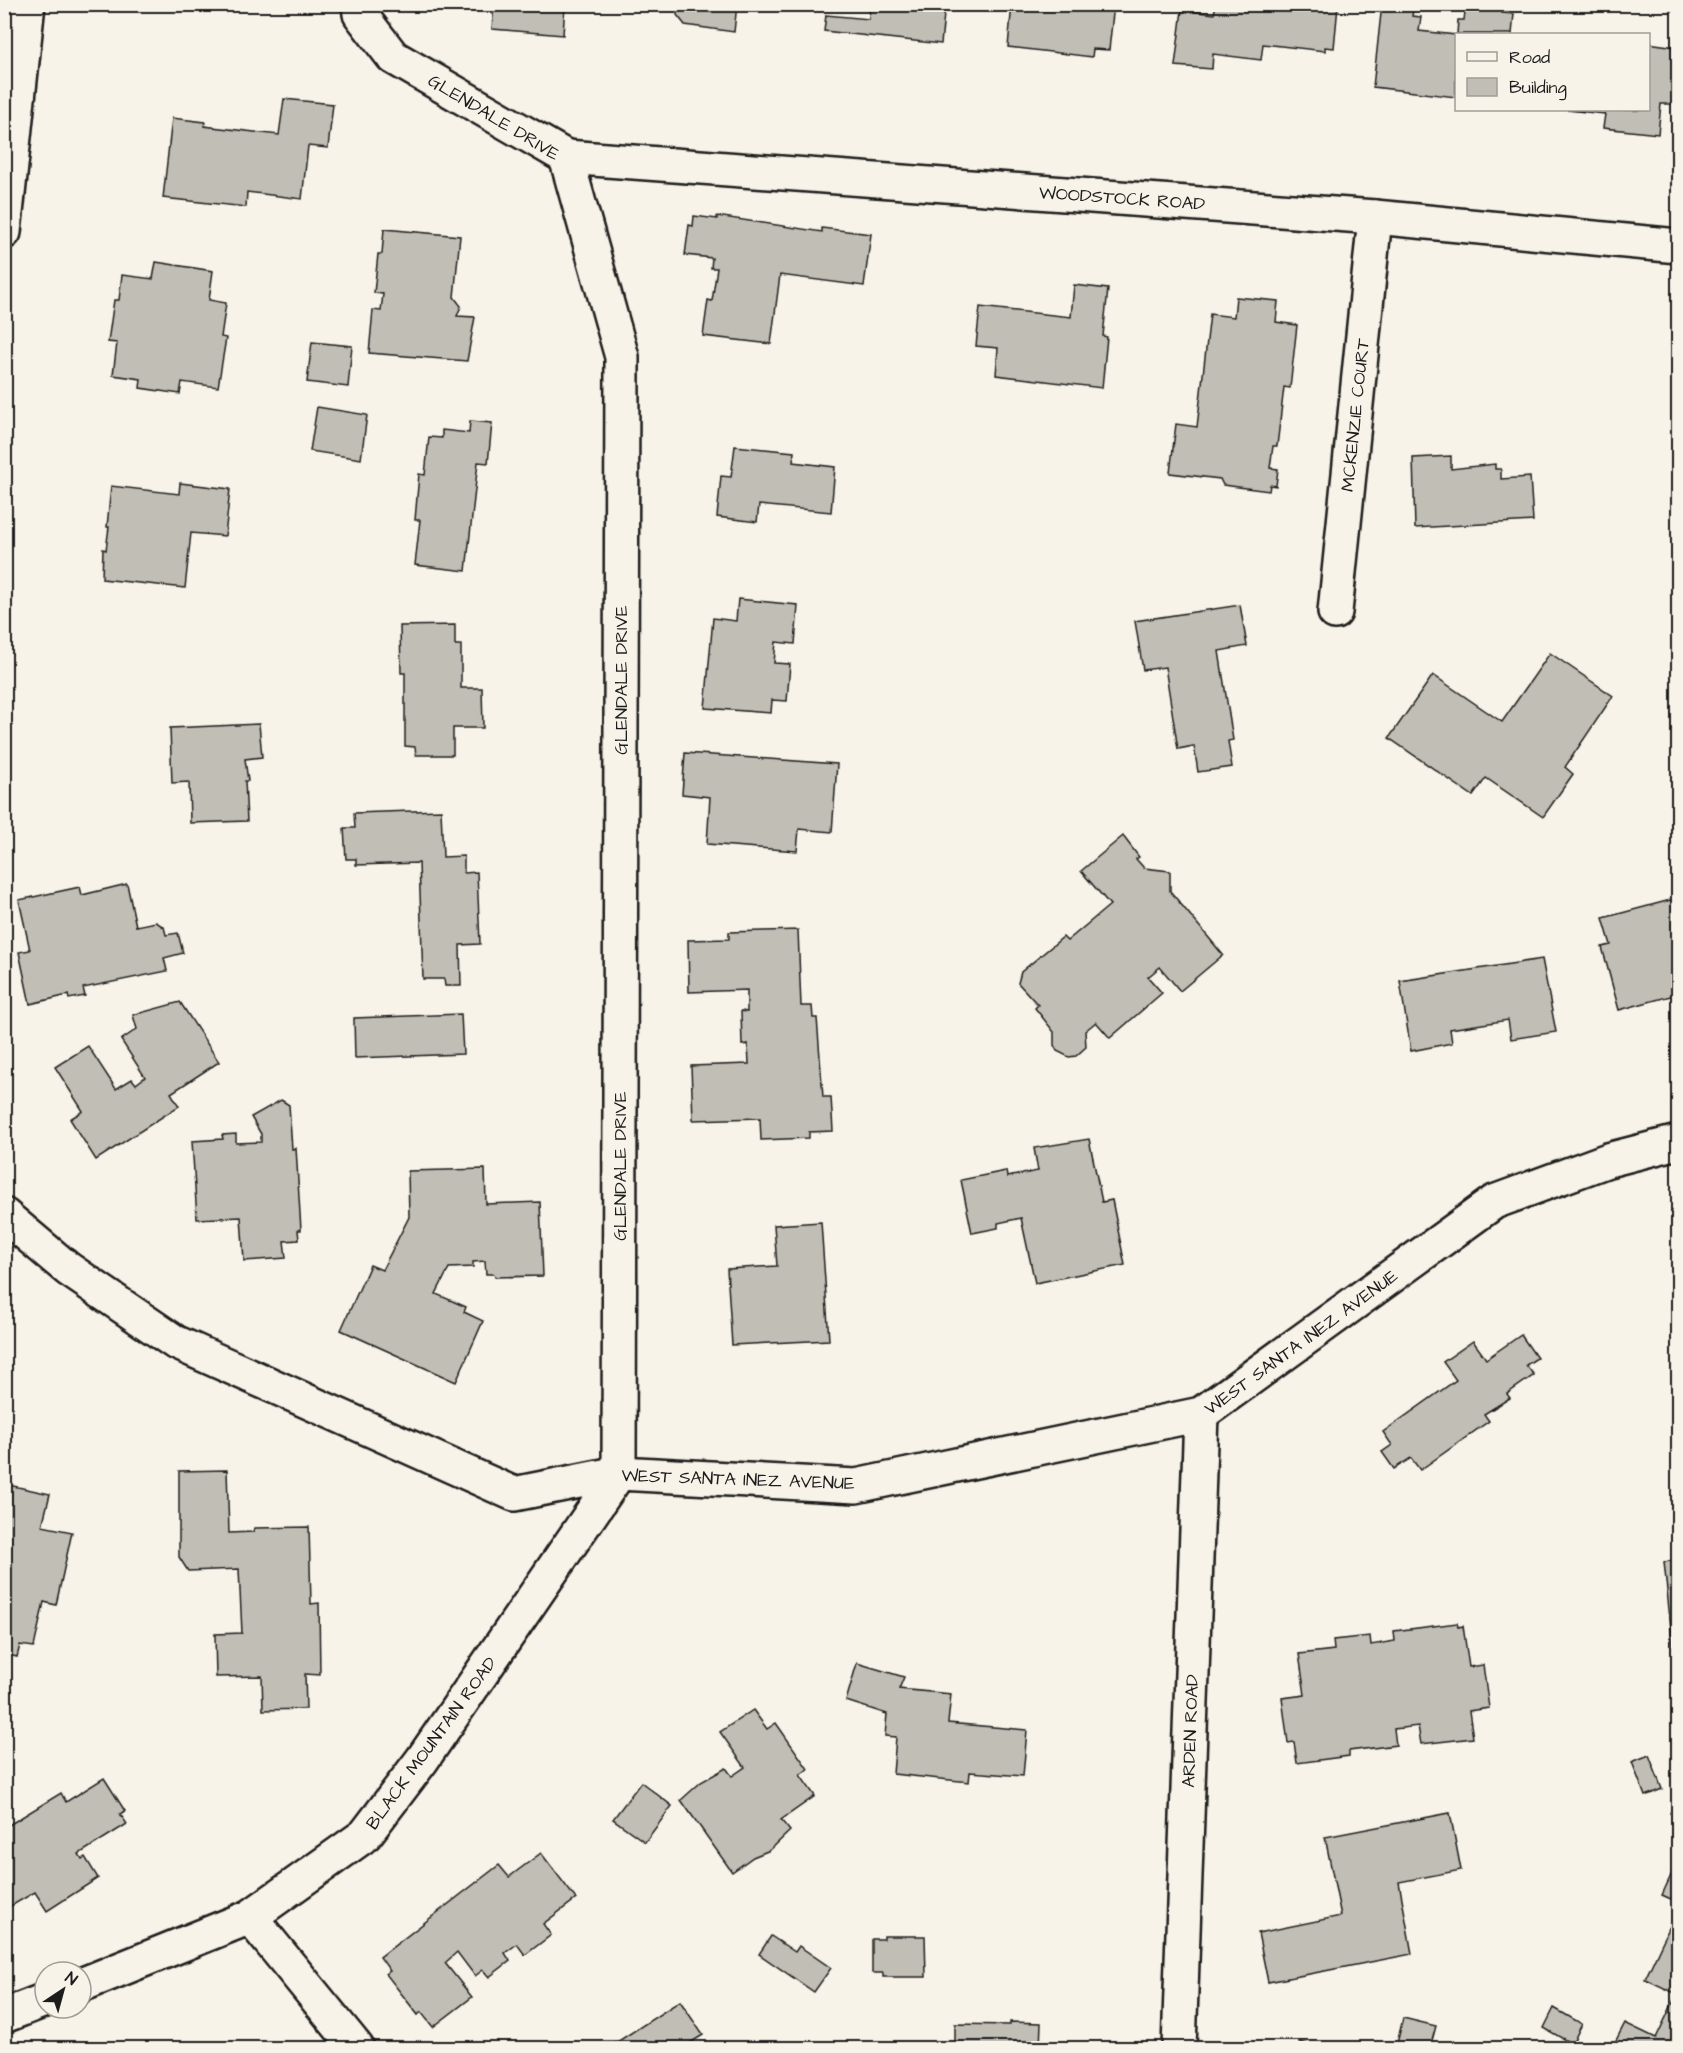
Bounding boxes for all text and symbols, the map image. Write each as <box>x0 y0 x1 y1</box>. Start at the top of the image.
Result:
legend <box>1455 33 1650 111</box>
text: Road <box>1509 45 1550 70</box>
street label: GLENDALE DRIVE <box>423 68 565 167</box>
text: Building <box>1509 75 1567 101</box>
street label: WOODSTOCK ROAD <box>1038 180 1206 217</box>
street label: MCKENZIE COURT <box>1335 336 1376 493</box>
street label: GLENDALE DRIVE <box>609 605 634 755</box>
street label: GLENDALE DRIVE <box>608 1091 633 1241</box>
street label: WEST SANTA INEZ AVENUE <box>1200 1263 1403 1421</box>
street label: WEST SANTA INEZ AVENUE <box>621 1463 855 1496</box>
street label: BLACK MOUNTAIN ROAD <box>360 1652 503 1835</box>
street label: ARDEN ROAD <box>1176 1674 1205 1788</box>
north arrow <box>33 1960 93 2020</box>
text: N <box>61 1967 82 1991</box>

